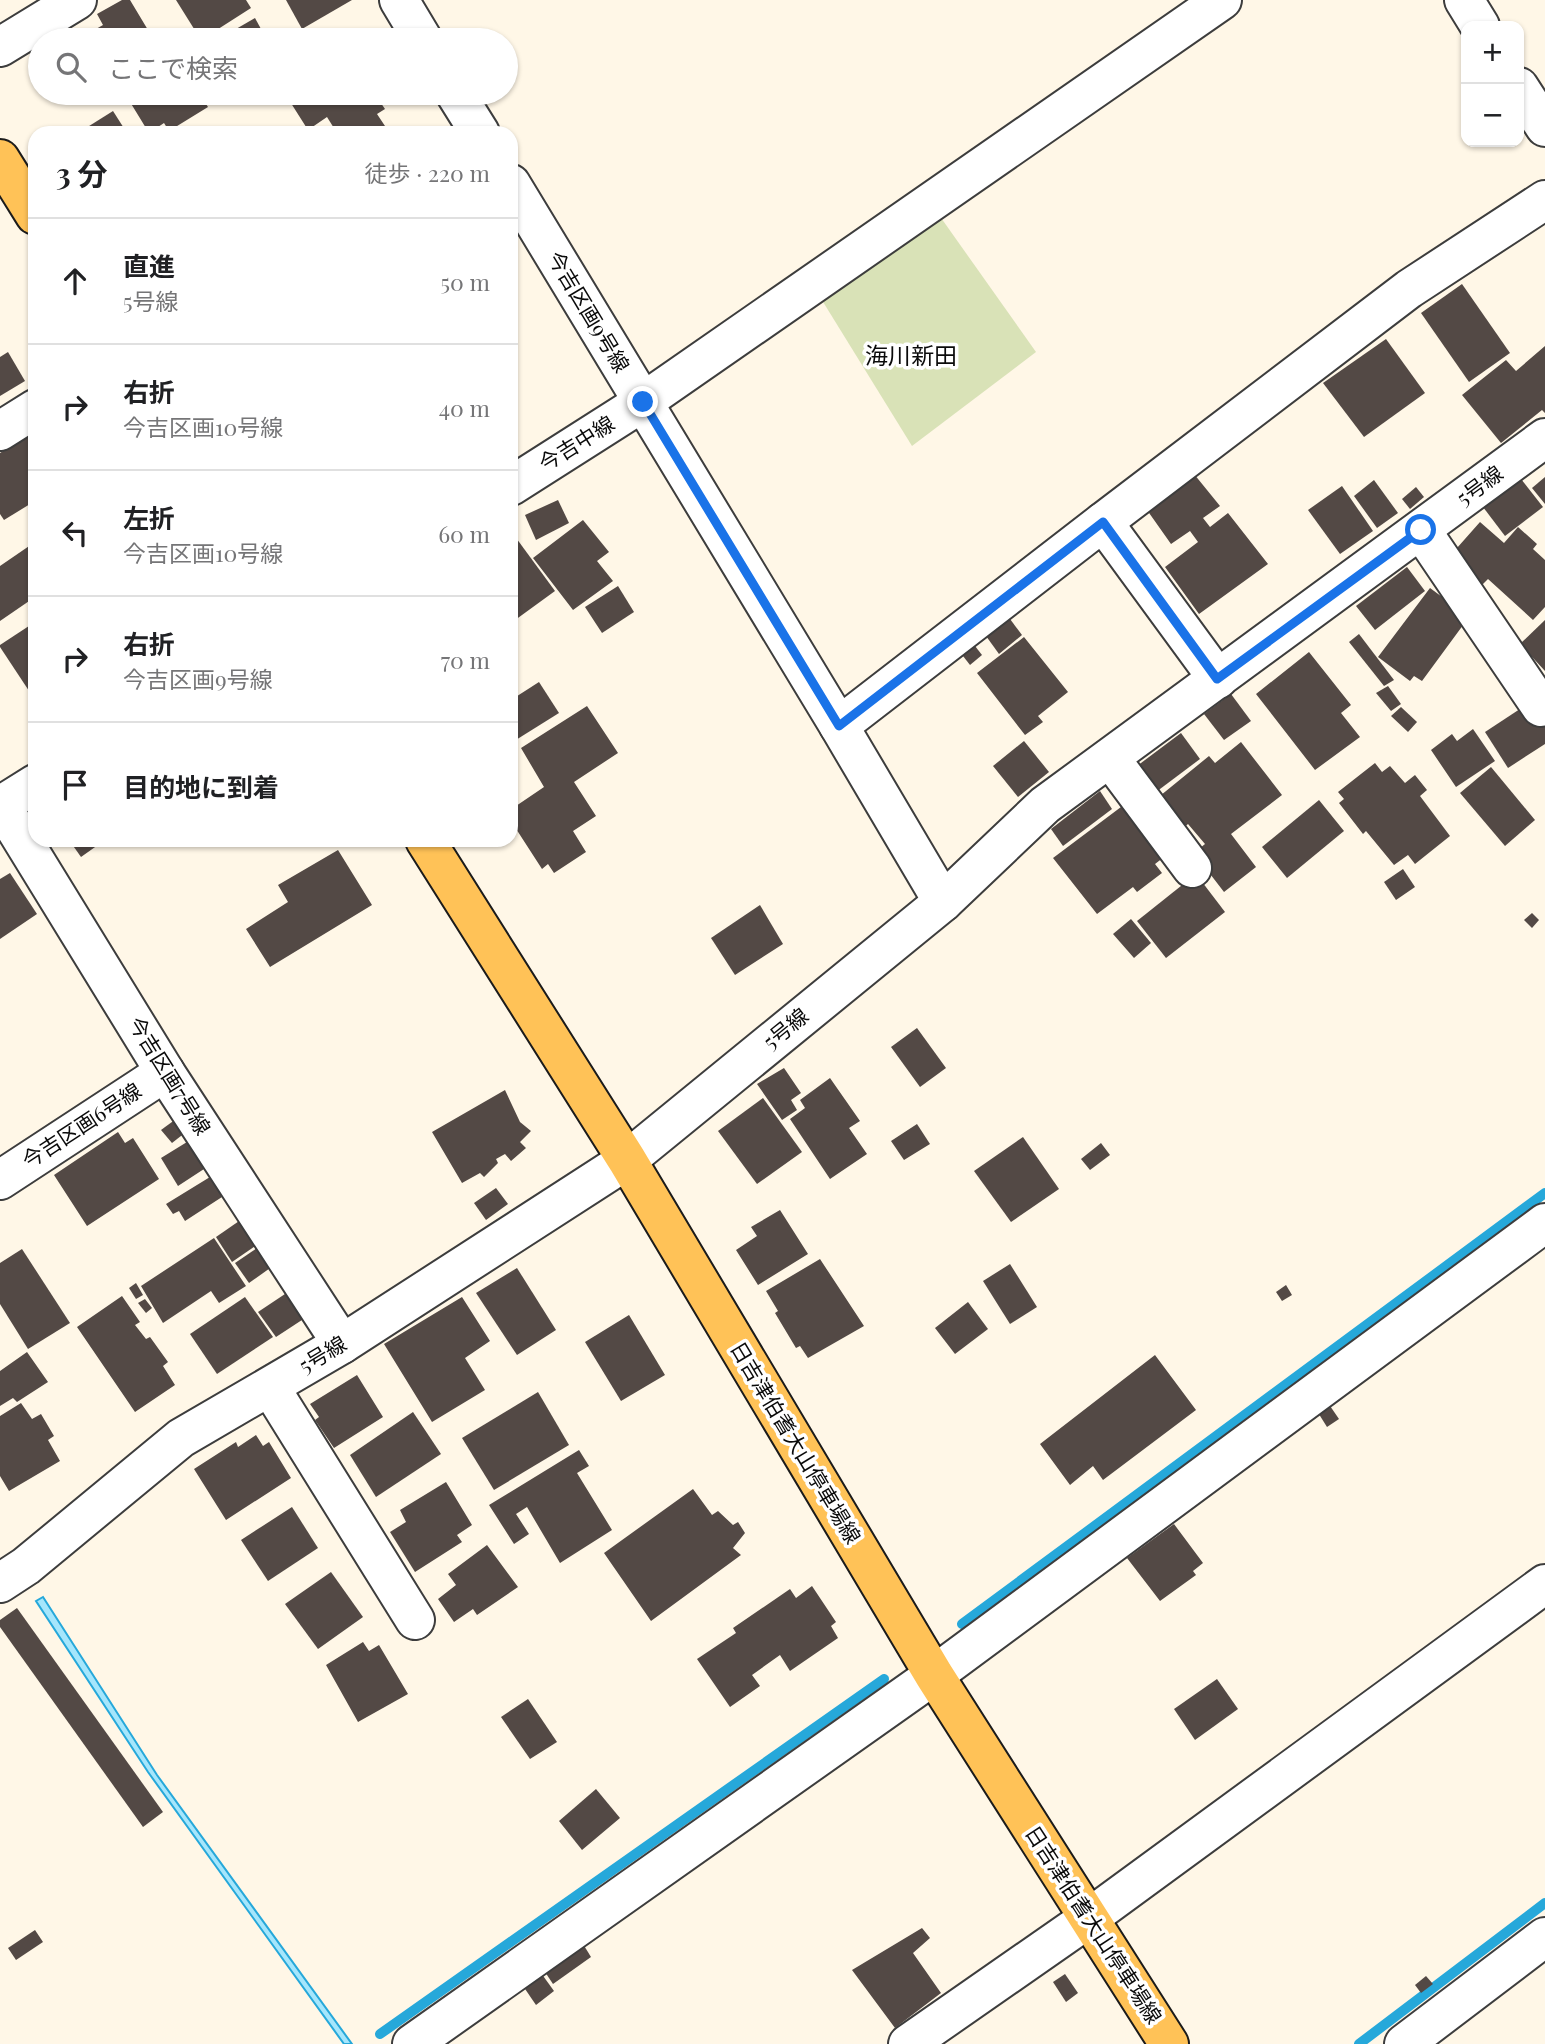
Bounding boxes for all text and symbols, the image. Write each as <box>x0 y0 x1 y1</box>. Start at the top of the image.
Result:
map controls <box>1461 21 1524 147</box>
button: + <box>1461 21 1524 84</box>
search box <box>28 28 518 105</box>
icon: search <box>52 48 90 86</box>
text: ここで検索 <box>108 50 238 85</box>
button: − <box>1461 84 1524 147</box>
text: 3 分 <box>56 153 107 193</box>
text: 徒歩 · 220 m <box>364 157 490 188</box>
street label: 今吉区画9号線 <box>543 245 637 377</box>
text: 直進 <box>123 248 175 283</box>
icon: ahead <box>56 262 94 300</box>
text: 50 m <box>441 266 490 297</box>
text: 5号線 <box>123 285 179 316</box>
district label: 海川新田 <box>865 339 957 370</box>
text: 右折 <box>123 374 175 409</box>
route end <box>627 386 658 417</box>
icon: right <box>56 388 94 426</box>
text: 40 m <box>439 392 490 423</box>
street label: 今吉中線 <box>533 408 619 476</box>
text: 今吉区画10号線 <box>123 411 283 442</box>
street label: 5号線 <box>1450 458 1508 511</box>
text: 左折 <box>123 500 175 535</box>
icon: left <box>56 514 94 552</box>
route start <box>1405 514 1436 545</box>
text: 60 m <box>438 518 490 549</box>
text: 今吉区画10号線 <box>123 537 283 568</box>
text: 右折 <box>123 626 175 661</box>
icon: right <box>56 640 94 678</box>
text: 70 m <box>441 644 490 675</box>
text: 今吉区画9号線 <box>123 663 273 694</box>
icon: arrive <box>56 766 94 804</box>
text: 目的地に到着 <box>123 769 279 804</box>
street label: 5号線 <box>756 1001 813 1054</box>
street label: 今吉区画7号線 <box>123 1010 218 1139</box>
street label: 今吉区画6号線 <box>16 1075 146 1173</box>
street label: 5号線 <box>293 1328 351 1378</box>
street label: 日吉津伯耆大山停車場線 <box>725 1336 868 1548</box>
street label: 日吉津伯耆大山停車場線 <box>1020 1819 1169 2028</box>

